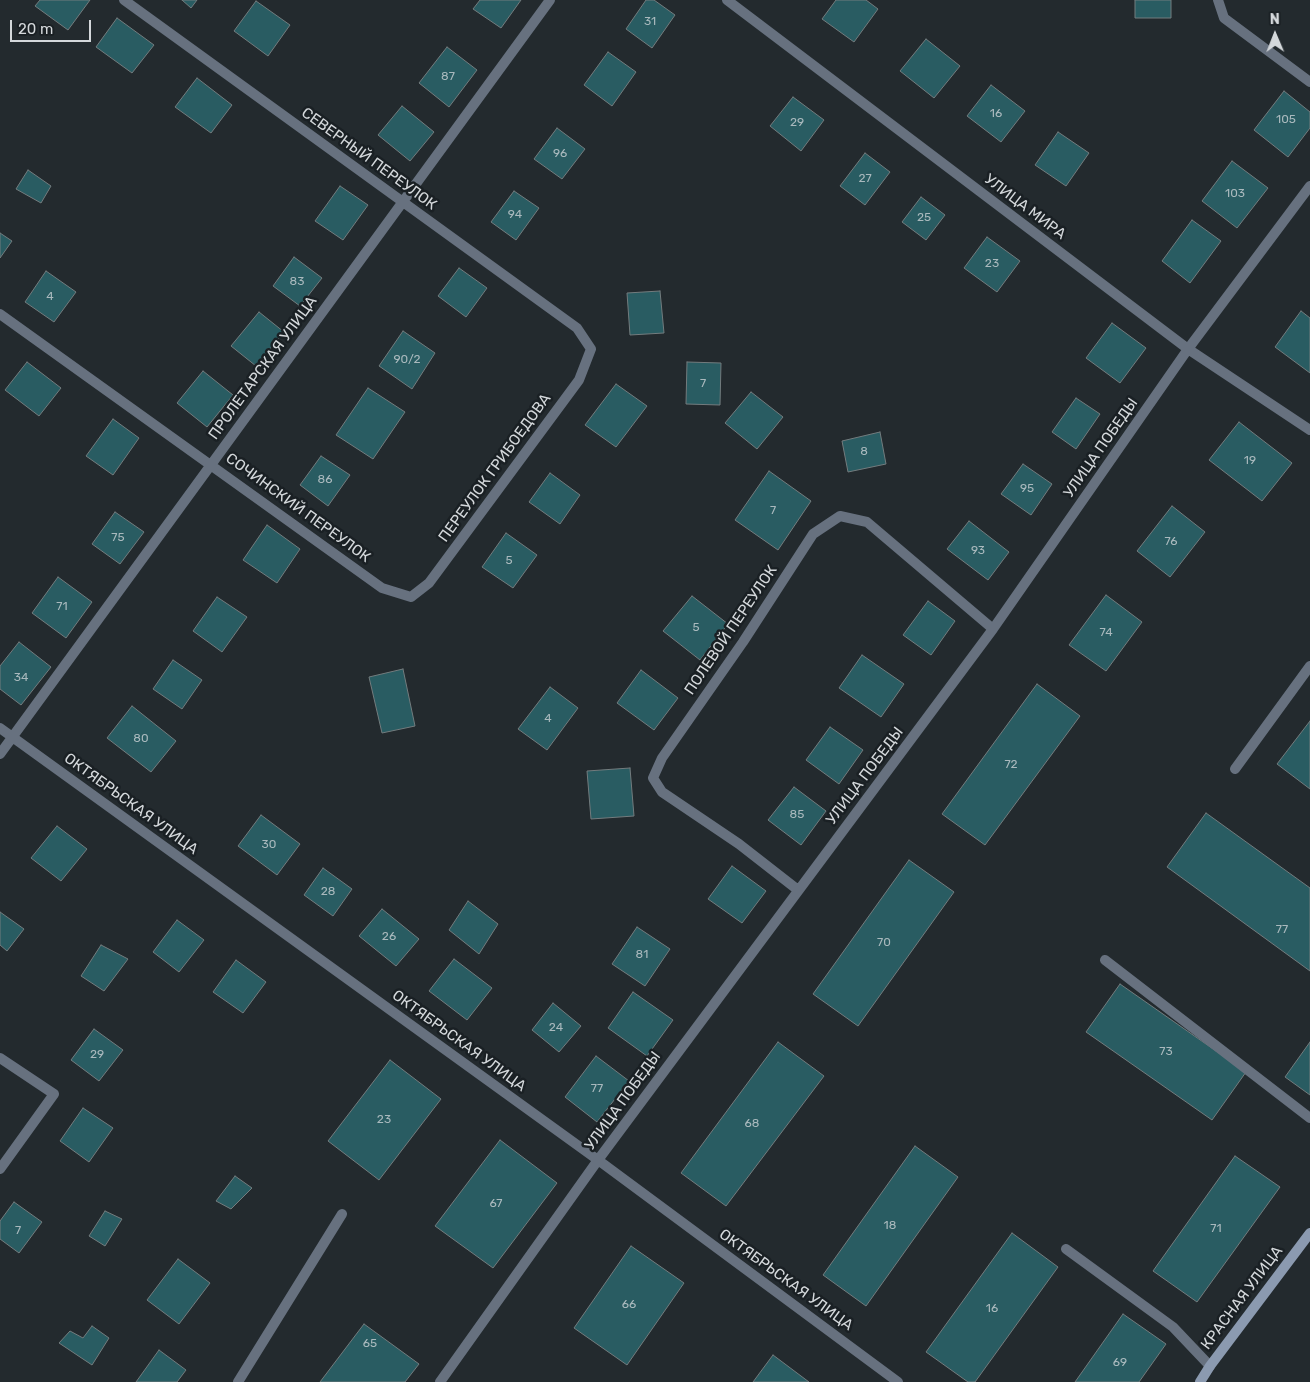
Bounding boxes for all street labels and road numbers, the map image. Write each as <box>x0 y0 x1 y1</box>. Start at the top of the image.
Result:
street label: СЕВЕРНЫЙ ПЕРЕУЛОК <box>298 104 440 214</box>
street label: УЛИЦА МИРА <box>981 170 1069 244</box>
street label: ПРОЛЕТАРСКАЯ УЛИЦА <box>205 293 321 443</box>
street label: ПЕРЕУЛОК ГРИБОЕДОВА <box>435 390 555 546</box>
street label: УЛИЦА ПОБЕДЫ <box>1060 395 1142 501</box>
street label: СОЧИНСКИЙ ПЕРЕУЛОК <box>222 449 374 567</box>
street label: ПОЛЕВОЙ ПЕРЕУЛОК <box>681 562 781 698</box>
street label: УЛИЦА ПОБЕДЫ <box>823 724 907 828</box>
street label: ОКТЯБРЬСКАЯ УЛИЦА <box>61 749 201 859</box>
street label: ОКТЯБРЬСКАЯ УЛИЦА <box>389 986 529 1096</box>
street label: УЛИЦА ПОБЕДЫ <box>581 1048 665 1154</box>
street label: ОКТЯБРЬСКАЯ УЛИЦА <box>716 1225 856 1335</box>
street label: КРАСНАЯ УЛИЦА <box>1197 1243 1287 1353</box>

